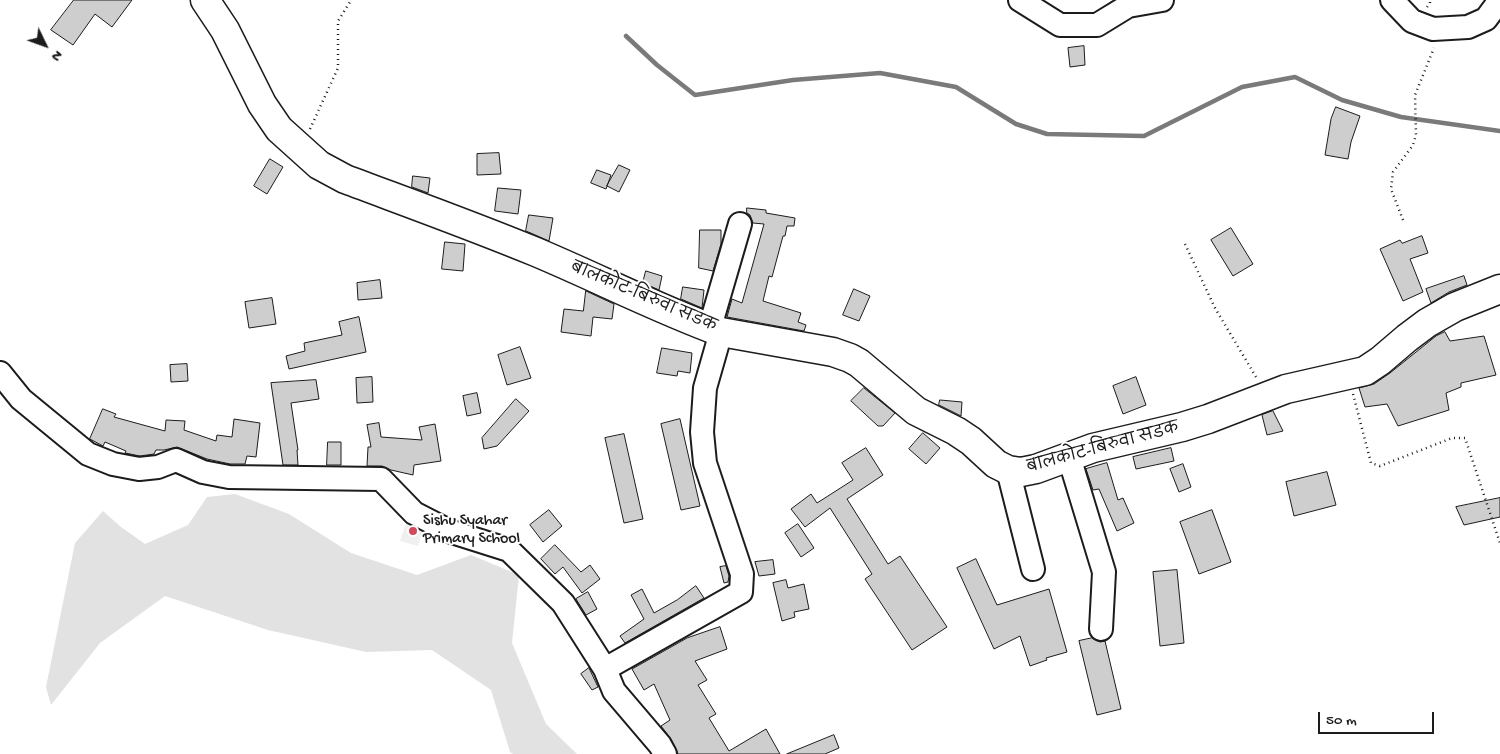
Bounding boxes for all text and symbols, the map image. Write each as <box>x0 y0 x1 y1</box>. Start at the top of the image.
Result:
north arrow <box>20 20 70 70</box>
text: N <box>47 46 66 64</box>
street label: बालकोट-बिरुवा सडक <box>567 259 719 337</box>
street label: बालकोट-बिरुवा सडक <box>1025 419 1181 479</box>
place label: Sishu Syahar Primary School <box>423 512 520 550</box>
marker: Sishu Syahar Primary School <box>407 525 419 537</box>
scale bar <box>1320 702 1436 734</box>
text: 50 m <box>1326 712 1357 730</box>

